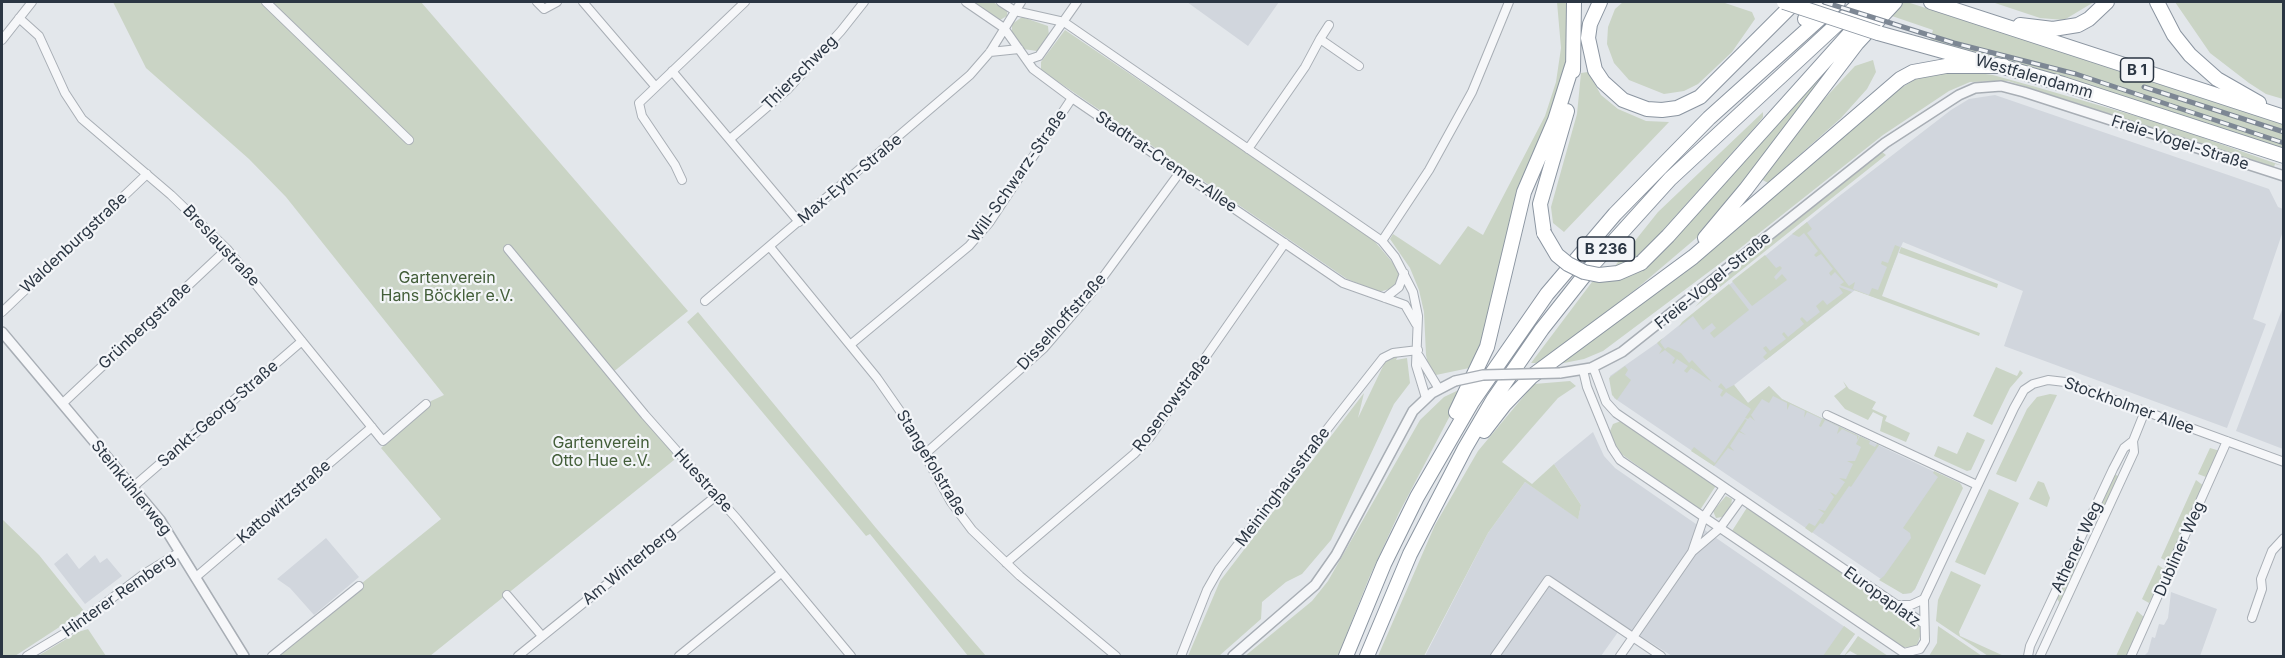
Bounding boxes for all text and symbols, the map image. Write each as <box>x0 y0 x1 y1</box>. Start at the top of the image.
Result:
street label: Thierschweg <box>759 32 841 114</box>
street label: Westfalendamm <box>1973 51 2095 103</box>
road number: B 1 <box>2120 58 2154 82</box>
street label: Will-Schwarz-Straße <box>965 106 1071 246</box>
street label: Stadtrat-Cremer-Allee <box>1091 107 1241 217</box>
street label: Freie-Vogel-Straße <box>2109 112 2251 174</box>
street label: Max-Eyth-Straße <box>794 130 906 228</box>
street label: Waldenburgstraße <box>17 189 131 297</box>
street label: Breslaustraße <box>178 201 264 291</box>
street label: Freie-Vogel-Straße <box>1651 228 1775 334</box>
road number: B 236 <box>1578 237 1634 261</box>
park label: Gartenverein Hans Böckler e.V. <box>380 268 514 306</box>
street label: Disselhoffstraße <box>1014 270 1110 374</box>
street label: Grünbergstraße <box>95 278 195 374</box>
street label: Rosenowstraße <box>1129 350 1215 456</box>
street label: Sankt-Georg-Straße <box>154 356 282 472</box>
street label: Stockholmer Allee <box>2061 374 2197 438</box>
street label: Stangefolstraße <box>892 407 970 519</box>
street label: Meininghausstraße <box>1232 424 1334 550</box>
park label: Gartenverein Otto Hue e.V. <box>551 433 651 471</box>
street label: Steinkühlerweg <box>87 436 175 540</box>
street label: Huestraße <box>670 445 736 517</box>
street label: Kattowitzstraße <box>233 456 335 548</box>
street label: Athener Weg <box>2048 498 2106 596</box>
street label: Dubliner Weg <box>2150 499 2210 599</box>
street label: Am Winterberg <box>579 523 679 609</box>
street label: Hinterer Remberg <box>59 549 179 641</box>
street label: Europaplatz <box>1840 563 1924 631</box>

